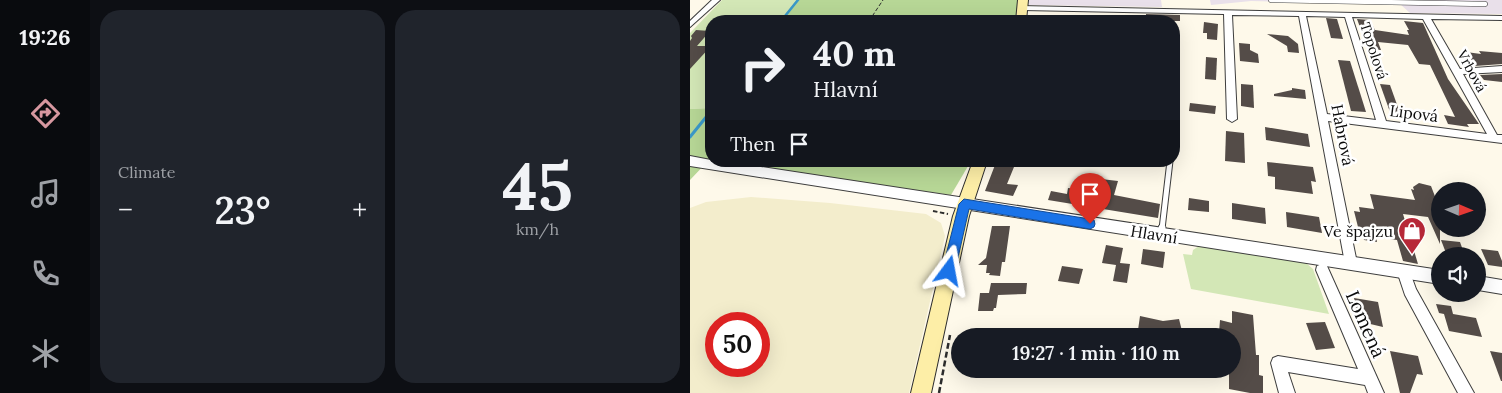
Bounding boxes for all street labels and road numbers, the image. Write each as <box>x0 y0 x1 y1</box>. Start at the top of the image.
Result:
street label: Topolová <box>1356 20 1392 82</box>
street label: Vrbová <box>1453 46 1491 95</box>
street label: Lipová <box>1389 100 1439 126</box>
street label: Habrová <box>1327 103 1359 167</box>
street label: Hlavní <box>1129 220 1179 248</box>
street label: Lomená <box>1341 287 1391 361</box>

